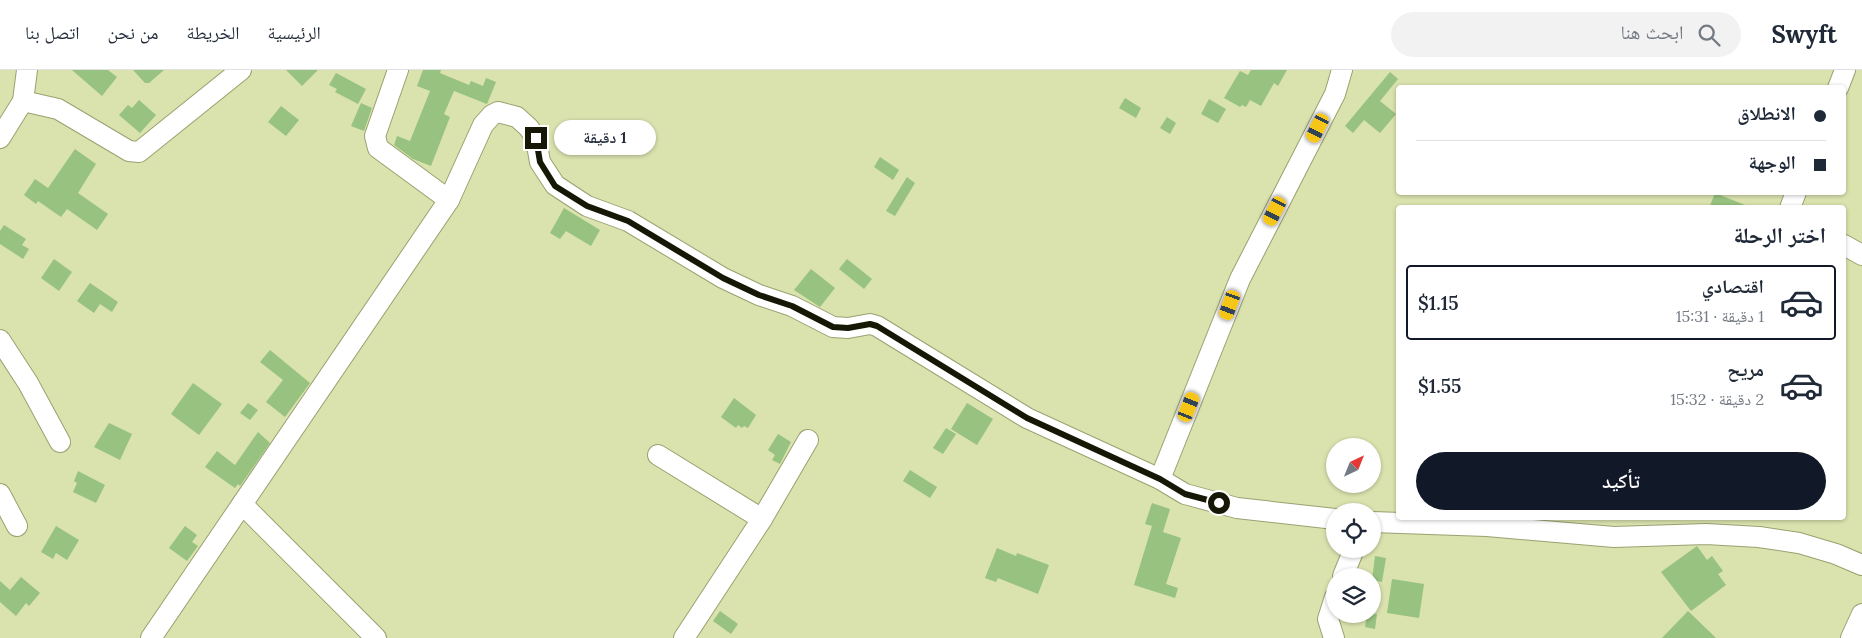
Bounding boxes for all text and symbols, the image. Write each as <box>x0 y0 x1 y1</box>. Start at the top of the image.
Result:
search box <box>1391 12 1741 57</box>
text: Swyft <box>1771 19 1837 50</box>
text: ابحث هنا <box>1621 20 1683 44</box>
text: اتصل بنا <box>25 21 80 44</box>
text: من نحن <box>108 21 159 44</box>
text: الخريطة <box>187 21 240 44</box>
text: الرئيسية <box>268 21 321 44</box>
icon: search <box>1695 21 1723 49</box>
text: الانطلاق <box>1737 101 1796 125</box>
car <box>1304 111 1331 145</box>
callout: 1 دقيقة <box>554 120 656 156</box>
route end <box>525 127 547 149</box>
text: 1 دقيقة <box>583 127 627 147</box>
text: الوجهة <box>1748 150 1796 174</box>
car <box>1261 194 1288 228</box>
text: اختر الرحلة <box>1733 221 1826 249</box>
text: اقتصادي <box>1702 274 1764 298</box>
icon: car <box>1779 280 1824 325</box>
car <box>1217 288 1242 322</box>
text: $1.15 <box>1418 291 1459 315</box>
text: 1 دقيقة · 15:31 <box>1676 306 1764 326</box>
text: مريح <box>1727 357 1764 381</box>
icon: car <box>1779 363 1824 408</box>
text: $1.55 <box>1418 374 1461 398</box>
text: 2 دقيقة · 15:32 <box>1670 389 1764 409</box>
car <box>1176 390 1201 424</box>
north arrow <box>1326 438 1381 492</box>
map controls <box>1326 438 1381 623</box>
button: تأكيد <box>1416 452 1826 510</box>
route start <box>1208 492 1230 514</box>
button: locate <box>1326 503 1381 558</box>
button: layers <box>1326 568 1381 623</box>

